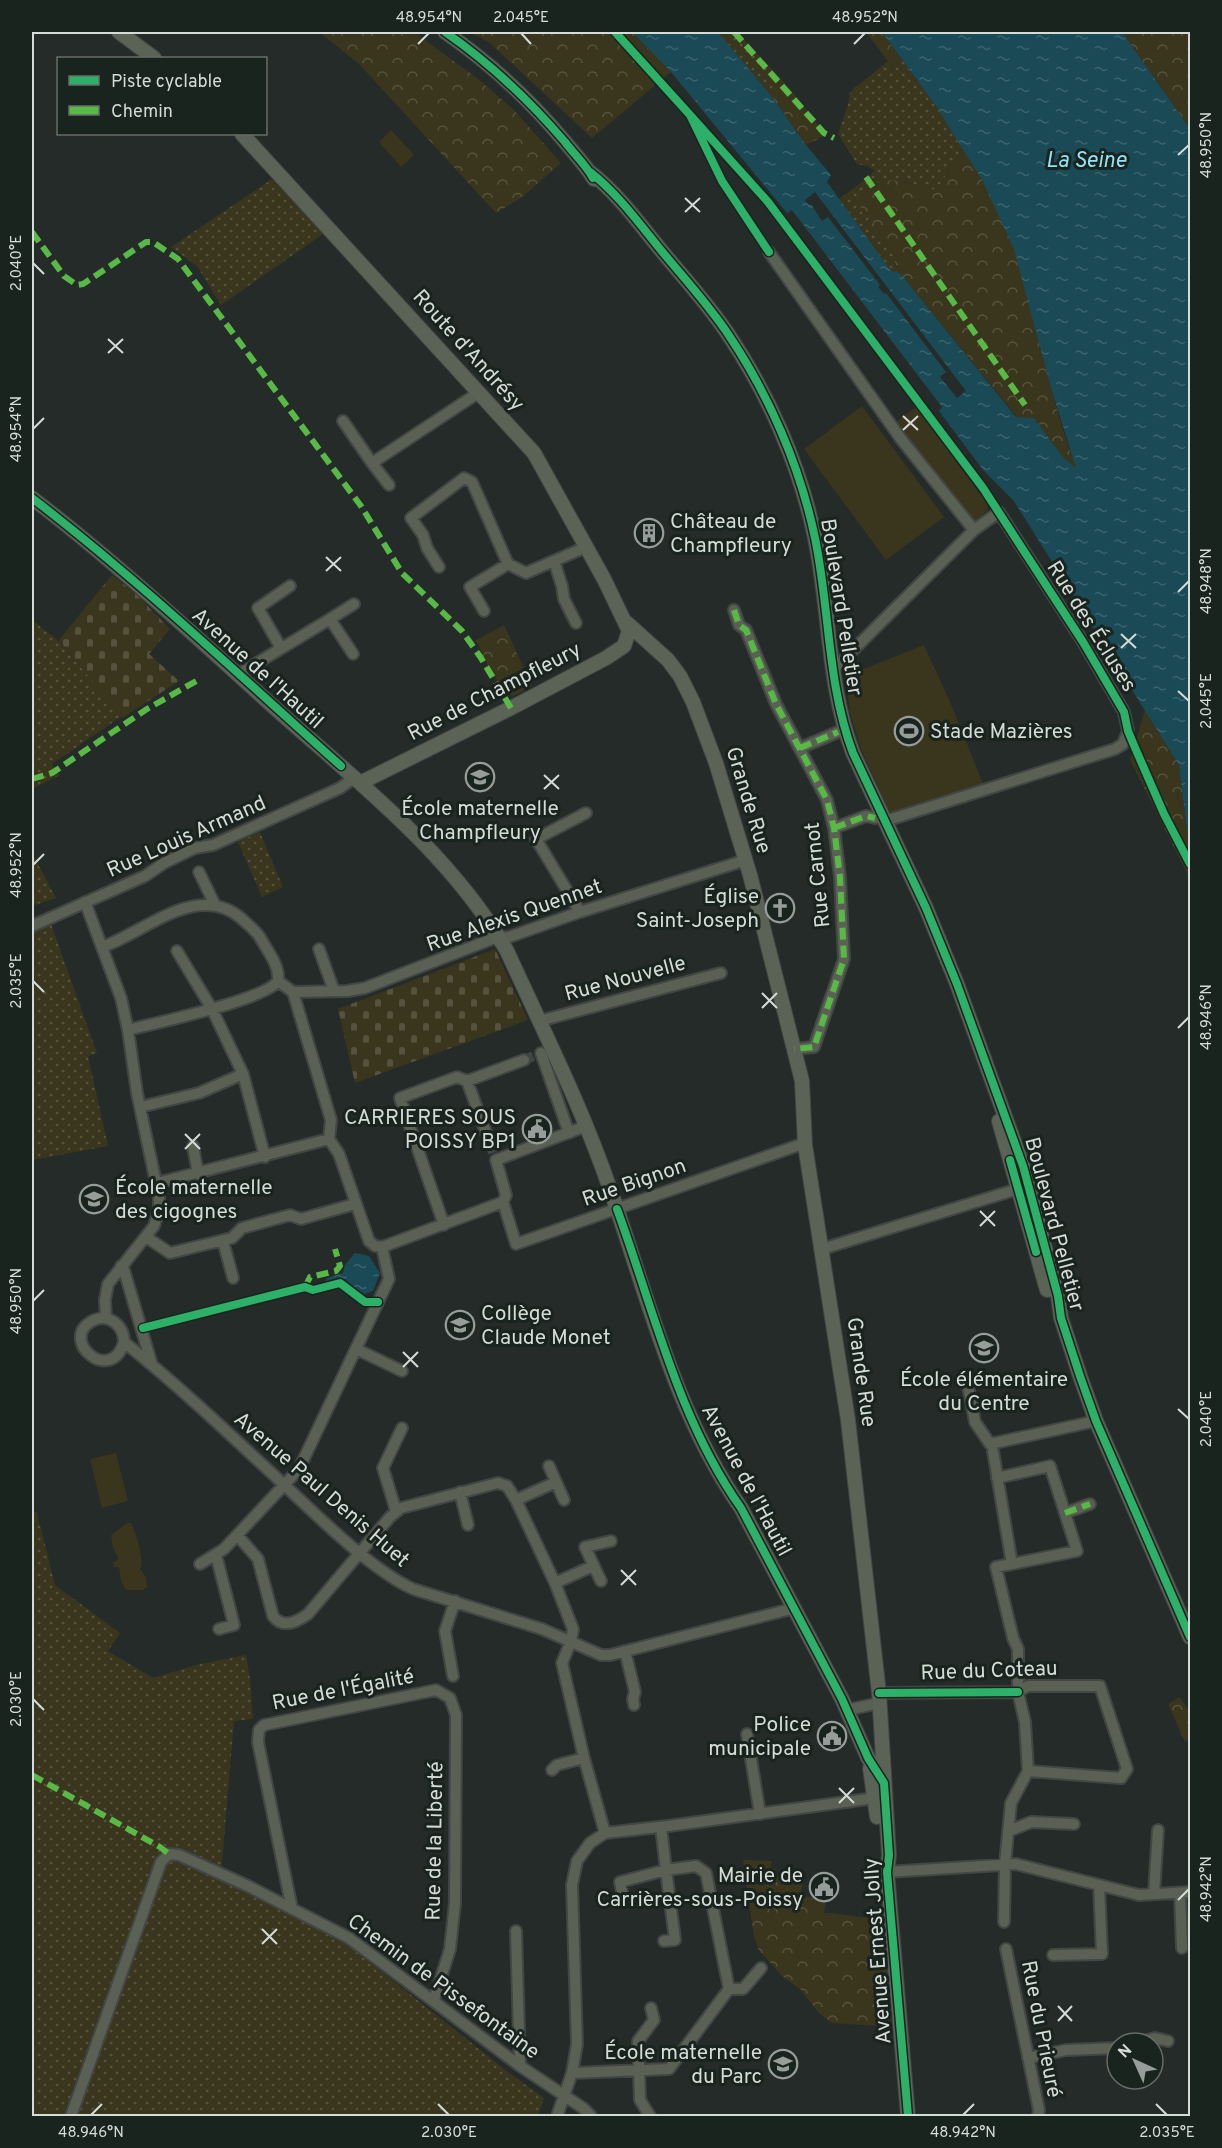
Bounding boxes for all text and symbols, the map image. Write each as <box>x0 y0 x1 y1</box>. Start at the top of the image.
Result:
text: 48.954°N <box>396 9 462 28</box>
text: 2.045°E <box>493 9 549 28</box>
text: 48.952°N <box>832 9 898 28</box>
legend <box>57 57 267 135</box>
text: Piste cyclable <box>111 71 222 94</box>
text: Chemin <box>111 101 173 124</box>
text: 48.950°N <box>1198 112 1217 178</box>
water label: La Seine <box>1046 148 1127 175</box>
text: 2.040°E <box>8 235 27 291</box>
street label: Route d'Andrésy <box>406 284 530 418</box>
text: 48.954°N <box>8 396 27 462</box>
place label: Château de Champfleury <box>670 509 792 560</box>
building icon: Château de Champfleury <box>633 517 665 549</box>
street label: Boulevard Pelletier <box>813 517 868 698</box>
text: 48.948°N <box>1198 548 1217 614</box>
street label: Rue des Écluses <box>1040 556 1143 697</box>
street label: Avenue de l'Hautil <box>185 603 329 736</box>
street label: Rue de Champfleury <box>403 637 586 748</box>
text: 2.045°E <box>1198 673 1217 729</box>
sports icon: Stade Mazières <box>893 715 925 747</box>
place label: Stade Mazières <box>930 719 1073 746</box>
street label: Grande Rue <box>719 744 777 857</box>
school or university icon: École maternelle Champfleury <box>464 761 496 793</box>
street label: Rue Louis Armand <box>103 790 271 885</box>
place label: École maternelle Champfleury <box>401 795 559 847</box>
street label: Rue Carnot <box>800 821 837 929</box>
text: 48.952°N <box>8 832 27 898</box>
street label: Rue Alexis Quennet <box>423 874 606 959</box>
place label: Église Saint-Joseph <box>636 883 759 935</box>
church icon: Église Saint-Joseph <box>764 892 796 924</box>
street label: Rue Nouvelle <box>562 950 689 1009</box>
text: 2.035°E <box>8 953 27 1009</box>
text: 48.946°N <box>1198 984 1217 1050</box>
place label: CARRIERES SOUS POISSY BP1 <box>344 1105 516 1156</box>
public building icon: CARRIERES SOUS POISSY BP1 <box>521 1113 553 1145</box>
street label: Boulevard Pelletier <box>1017 1134 1090 1314</box>
street label: Rue Bignon <box>579 1153 690 1214</box>
place label: École maternelle des cigognes <box>115 1174 273 1226</box>
school or university icon: École maternelle des cigognes <box>78 1183 110 1215</box>
text: 48.950°N <box>8 1268 27 1334</box>
place label: Collège Claude Monet <box>481 1301 611 1352</box>
school or university icon: Collège Claude Monet <box>444 1309 476 1341</box>
street label: Grande Rue <box>839 1316 882 1429</box>
school or university icon: École élémentaire du Centre <box>968 1332 1000 1364</box>
place label: École élémentaire du Centre <box>900 1366 1068 1418</box>
text: 2.040°E <box>1198 1391 1217 1447</box>
street label: Avenue de l'Hautil <box>694 1400 797 1561</box>
street label: Avenue Paul Denis Huet <box>228 1406 415 1574</box>
street label: Rue du Coteau <box>920 1656 1058 1687</box>
street label: Rue de l'Égalité <box>270 1662 417 1717</box>
text: 2.030°E <box>8 1671 27 1727</box>
place label: Police municipale <box>708 1712 811 1763</box>
public building icon: Police municipale <box>816 1720 848 1752</box>
street label: Rue de la Liberté <box>421 1761 450 1921</box>
text: 48.942°N <box>1198 1856 1217 1922</box>
street label: Avenue Ernest Jolly <box>859 1857 898 2045</box>
place label: Mairie de Carrières-sous-Poissy <box>596 1863 803 1914</box>
public building icon: Mairie de Carrières-sous-Poissy <box>808 1871 840 1903</box>
street label: Chemin de Pissefontaine <box>342 1908 545 2066</box>
street label: Rue du Prieuré <box>1014 1958 1067 2100</box>
north arrow <box>1105 2031 1165 2091</box>
place label: École maternelle du Parc <box>604 2039 762 2091</box>
text: N <box>1115 2041 1137 2063</box>
school or university icon: École maternelle du Parc <box>767 2048 799 2080</box>
text: 48.946°N <box>58 2124 124 2143</box>
text: 2.030°E <box>421 2124 477 2143</box>
text: 48.942°N <box>930 2124 996 2143</box>
text: 2.035°E <box>1139 2124 1195 2143</box>

